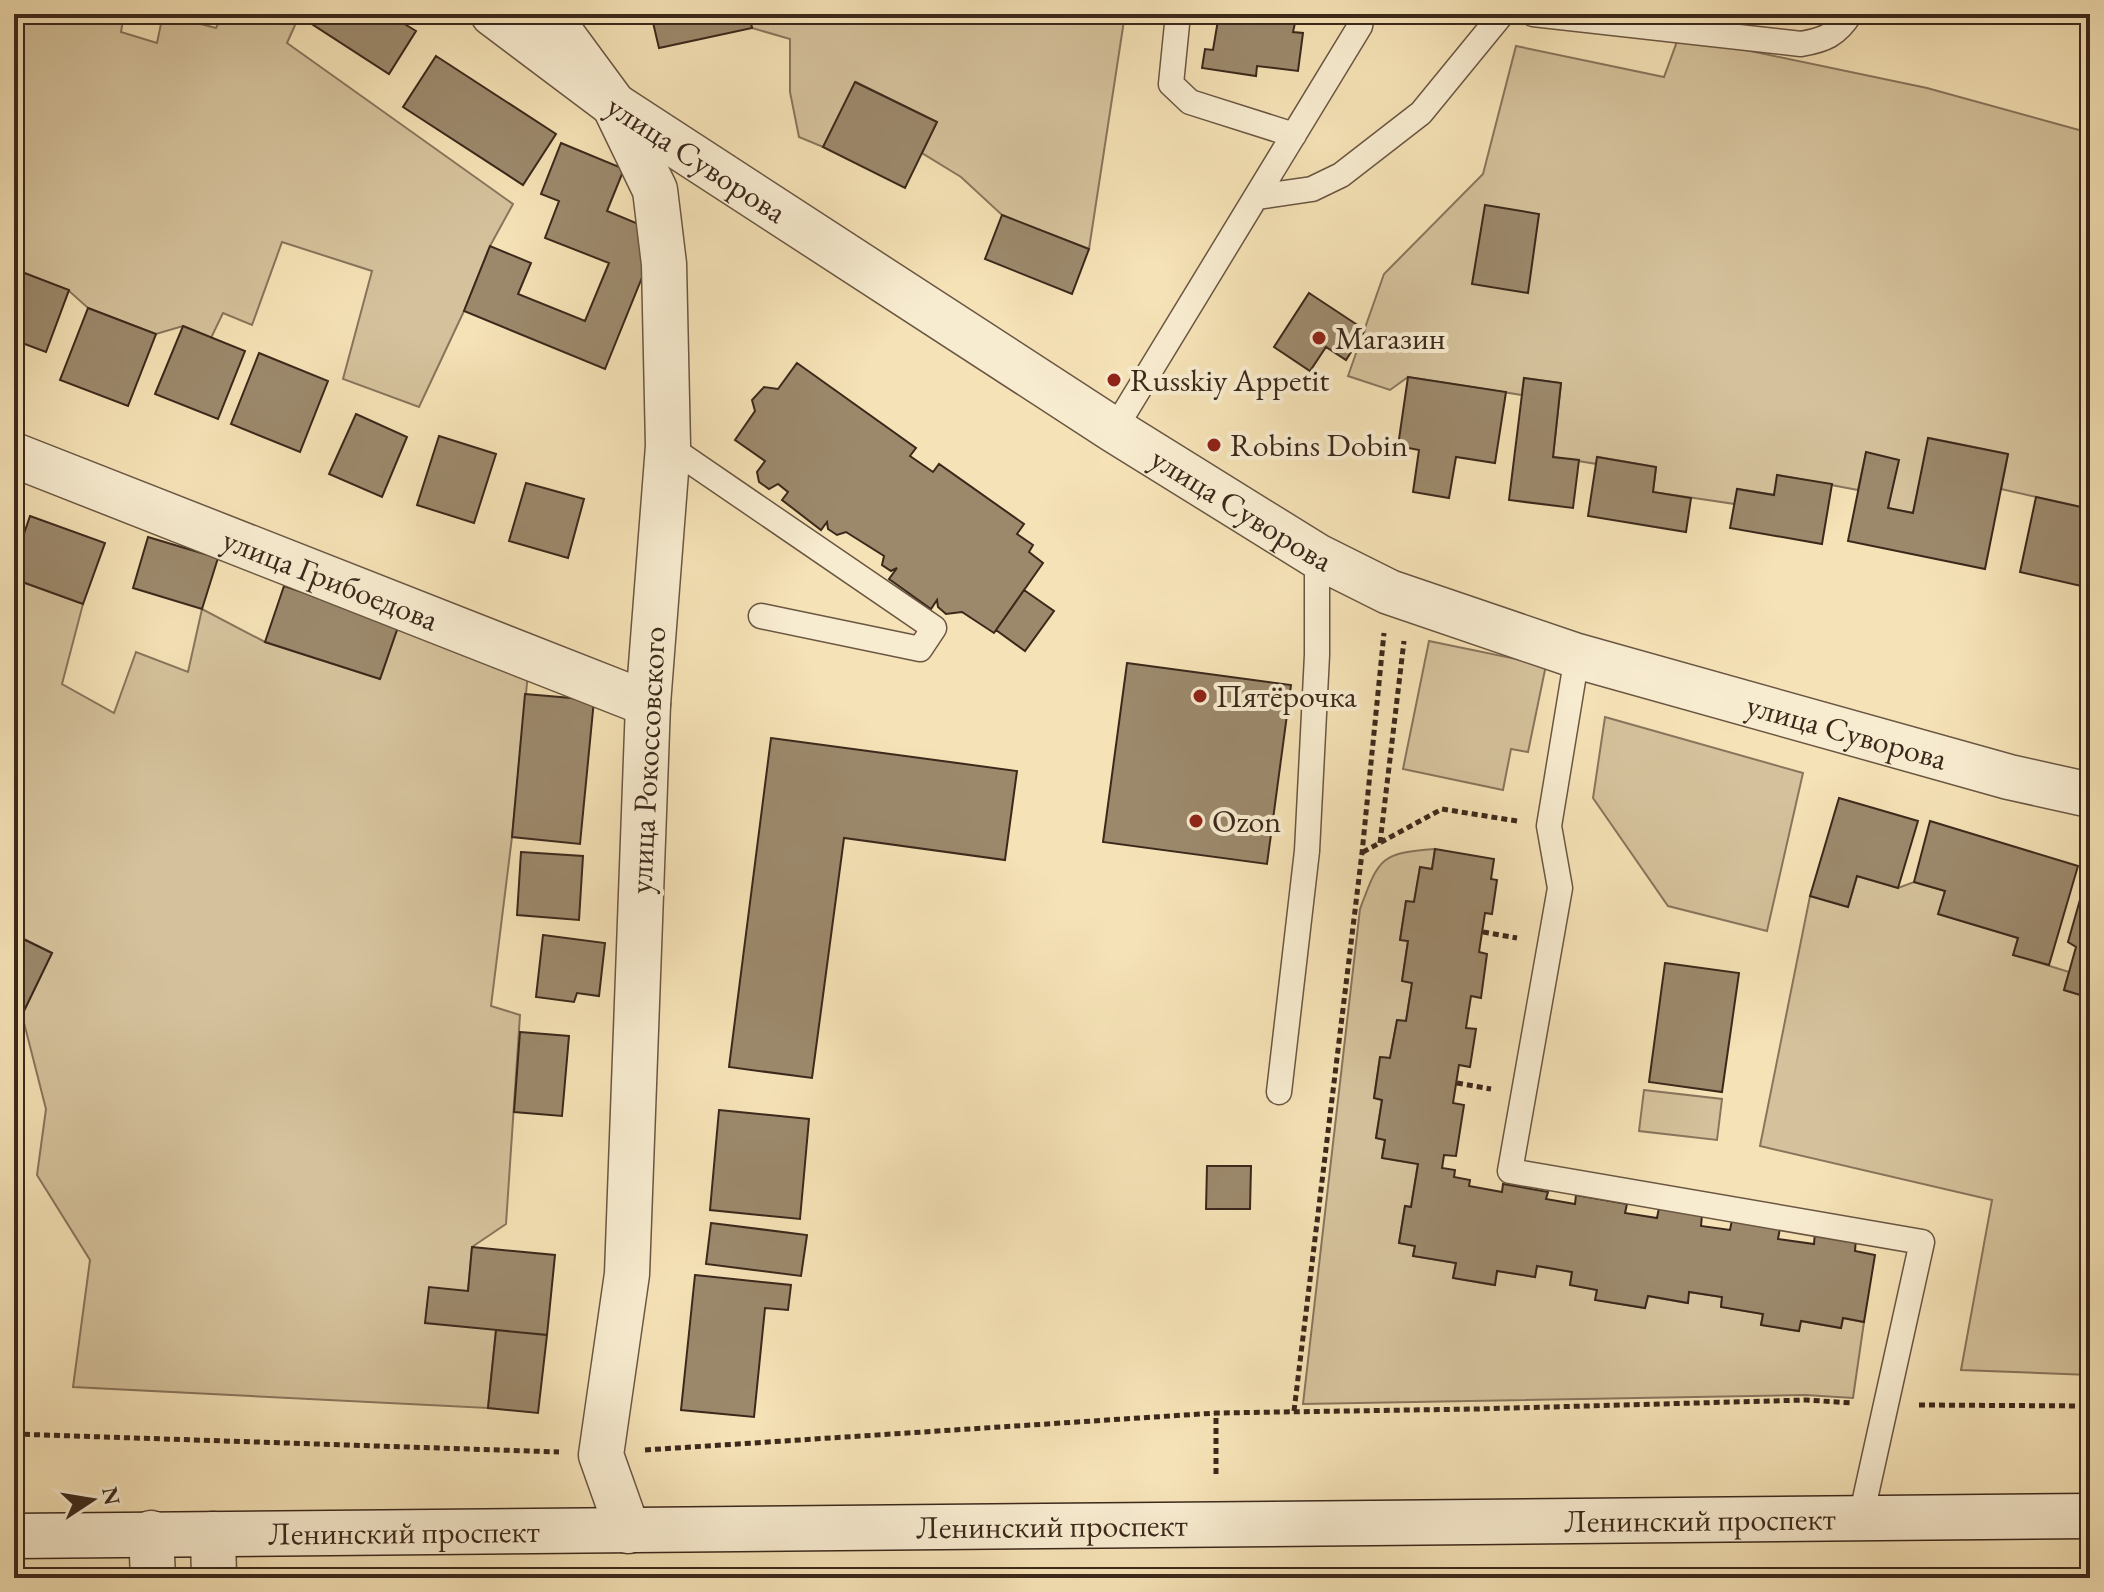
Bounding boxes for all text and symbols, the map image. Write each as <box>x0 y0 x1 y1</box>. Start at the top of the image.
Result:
street label: улица Суворова <box>599 85 795 233</box>
place label: Магазин <box>1335 317 1446 359</box>
marker: Магазин <box>1310 329 1328 347</box>
place label: Russkiy Appetit <box>1130 359 1329 401</box>
marker: Russkiy Appetit <box>1105 371 1123 389</box>
place label: Robins Dobin <box>1230 424 1408 466</box>
marker: Robins Dobin <box>1205 436 1223 454</box>
street label: улица Суворова <box>1143 437 1339 581</box>
street label: улица Грибоедова <box>217 518 445 641</box>
street label: улица Рокоссовского <box>619 625 675 895</box>
place label: Пятёрочка <box>1216 675 1357 717</box>
street label: улица Суворова <box>1742 684 1952 780</box>
marker: Пятёрочка <box>1191 687 1209 705</box>
place label: Ozon <box>1212 800 1281 842</box>
marker: Ozon <box>1187 812 1205 830</box>
north arrow <box>52 1460 132 1540</box>
text: N <box>95 1484 127 1508</box>
street label: Ленинский проспект <box>1564 1497 1836 1542</box>
street label: Ленинский проспект <box>916 1504 1188 1548</box>
street label: Ленинский проспект <box>268 1510 540 1555</box>

